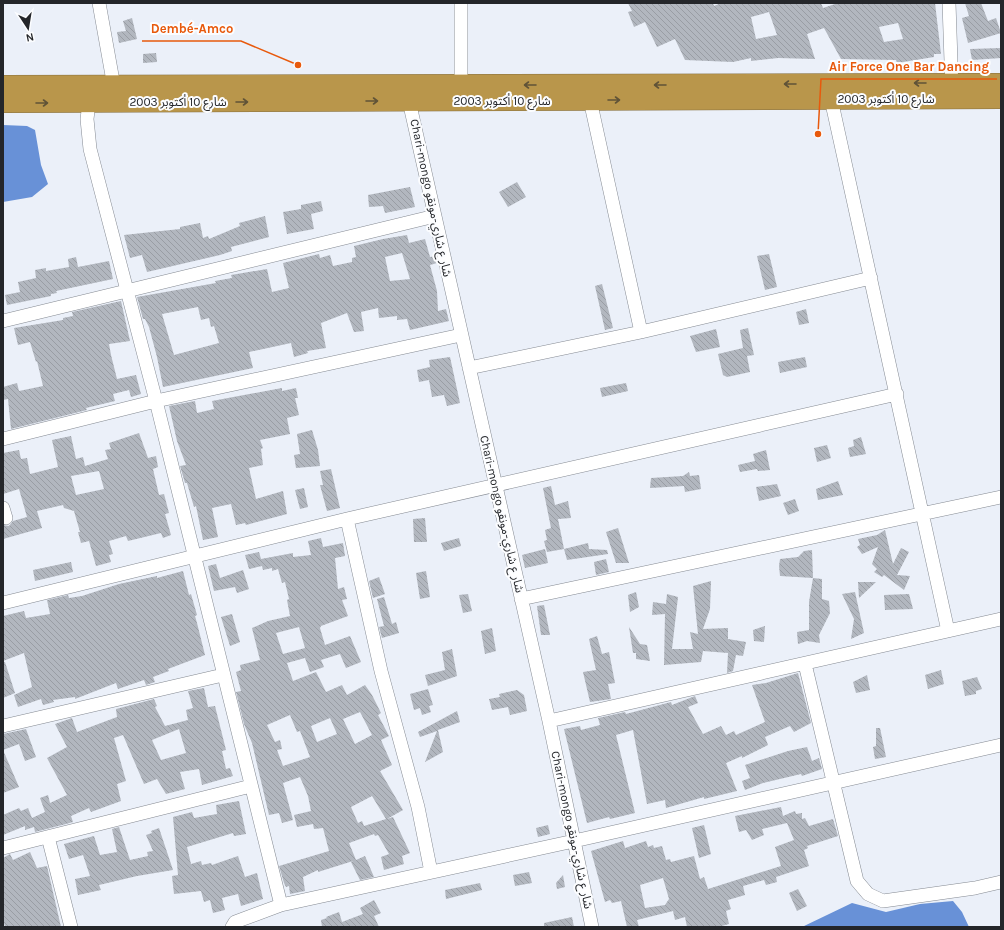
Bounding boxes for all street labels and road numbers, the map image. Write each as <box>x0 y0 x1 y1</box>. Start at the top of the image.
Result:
street label: شارع 10 أكتوبر 2003 <box>837 91 935 108</box>
street label: شارع 10 أكتوبر 2003 <box>453 93 551 110</box>
street label: شارع 10 أكتوبر 2003 <box>129 94 227 111</box>
street label: Chari-mongo شار ع شاري-مونقو <box>405 118 455 279</box>
street label: Chari-mongo شار ع شاري-مونقو <box>474 434 527 595</box>
street label: Chari-mongo شار ع شاري-مونقو <box>546 750 596 911</box>

